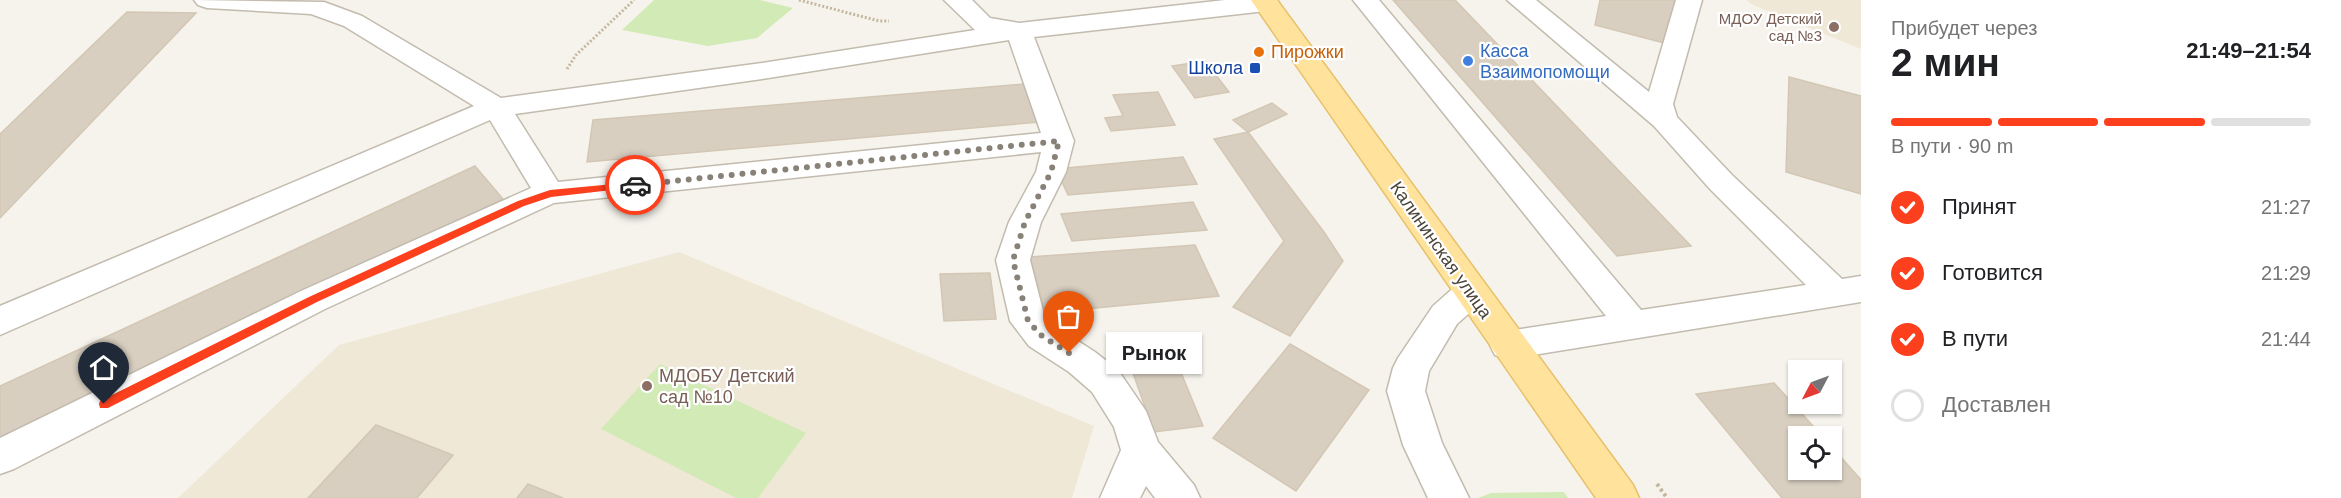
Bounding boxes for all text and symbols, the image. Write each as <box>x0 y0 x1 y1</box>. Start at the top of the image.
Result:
place label: МДОУ Детский сад №3 <box>1719 10 1822 44</box>
text: Прибудет через <box>1891 17 2037 39</box>
marker: МДОУ Детский сад №3 <box>1827 20 1841 34</box>
text: 21:49–21:54 <box>2186 38 2311 63</box>
place label: Касса Взаимопомощи <box>1480 41 1610 82</box>
text: 2 мин <box>1891 41 2000 84</box>
place label: Пирожки <box>1271 42 1344 62</box>
marker: Пирожки <box>1252 45 1266 59</box>
marker: Касса Взаимопомощи <box>1461 54 1475 68</box>
place label: Школа <box>1188 58 1244 78</box>
marker: Школа <box>1248 61 1262 75</box>
text: В пути · 90 m <box>1891 135 2013 157</box>
courier <box>605 155 665 215</box>
icon: car <box>619 169 652 202</box>
street label: Калининская улица <box>1386 178 1496 323</box>
icon: check <box>1891 191 1924 224</box>
text: Принят <box>1942 194 2016 219</box>
text: 21:27 <box>2261 196 2311 218</box>
icon: check <box>1891 257 1924 290</box>
text: Готовится <box>1942 260 2043 285</box>
text: 21:29 <box>2261 262 2311 284</box>
pin <box>1043 291 1094 353</box>
icon: bag <box>1052 300 1085 333</box>
icon: check <box>1891 323 1924 356</box>
text: В пути <box>1942 326 2008 351</box>
text: 21:44 <box>2261 328 2311 350</box>
callout: Рынок <box>1105 332 1201 374</box>
pin <box>78 342 129 404</box>
text: Рынок <box>1122 342 1186 364</box>
icon: home <box>87 351 120 384</box>
north arrow <box>1788 360 1842 414</box>
map controls <box>1788 360 1842 480</box>
place label: МДОБУ Детский сад №10 <box>659 366 795 407</box>
marker: МДОБУ Детский сад №10 <box>640 379 654 393</box>
text: Доставлен <box>1942 392 2051 417</box>
button: locate <box>1788 426 1842 480</box>

